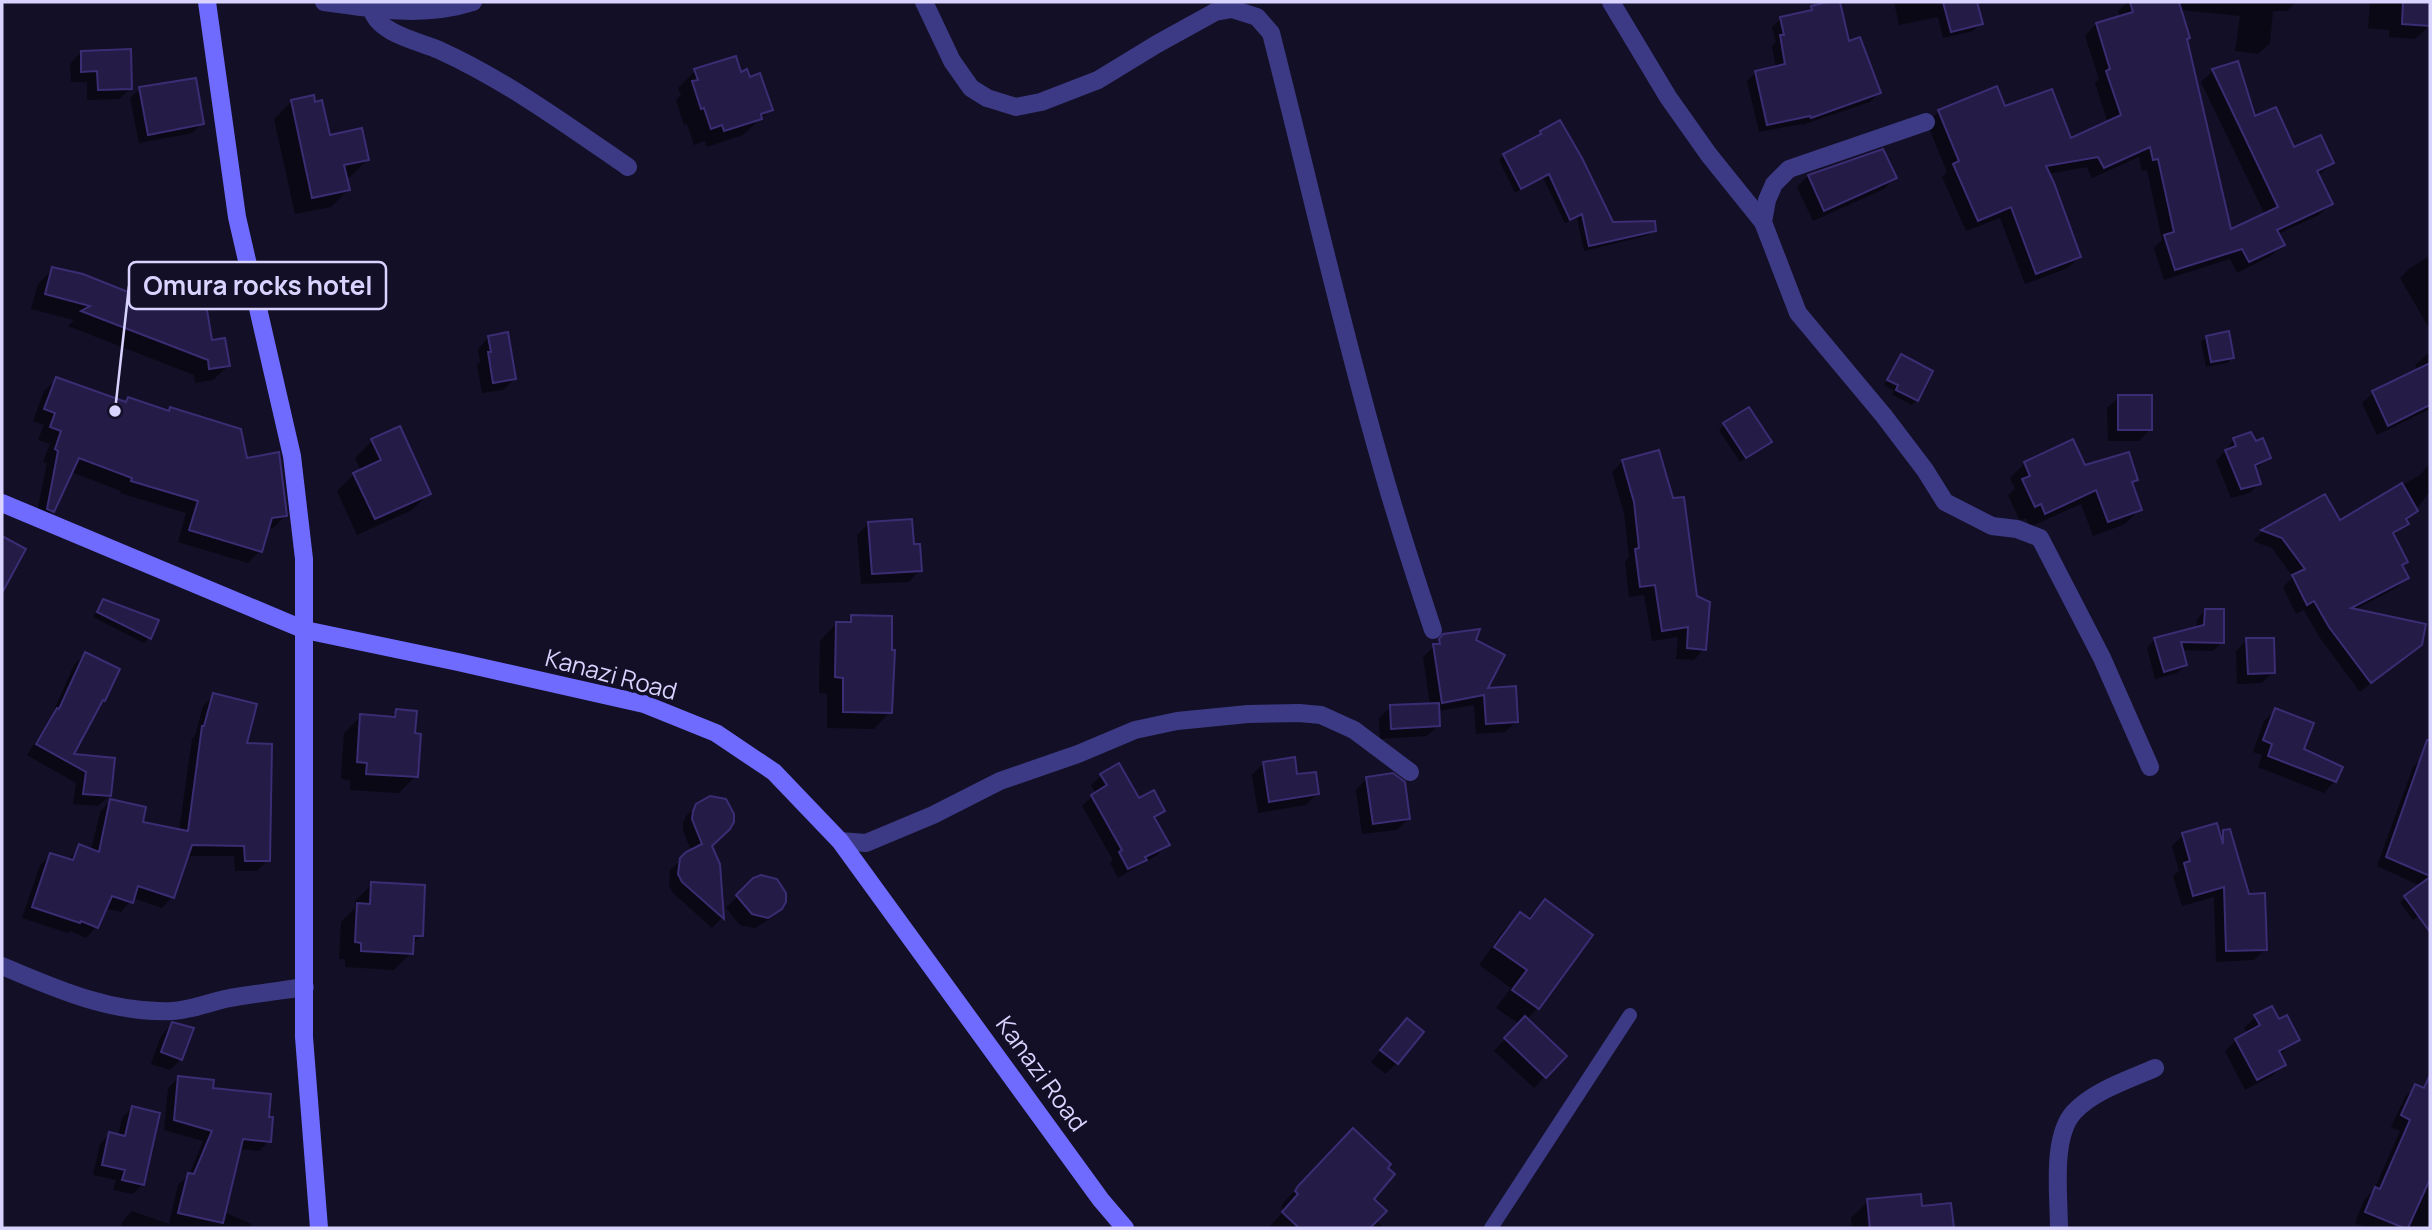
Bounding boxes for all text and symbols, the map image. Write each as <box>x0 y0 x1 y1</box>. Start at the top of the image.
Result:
callout: Omura rocks hotel <box>129 262 386 309</box>
text: Omura rocks hotel <box>143 267 373 303</box>
street label: Kanazi Road <box>542 640 681 707</box>
street label: Kanazi Road <box>989 1009 1095 1137</box>

